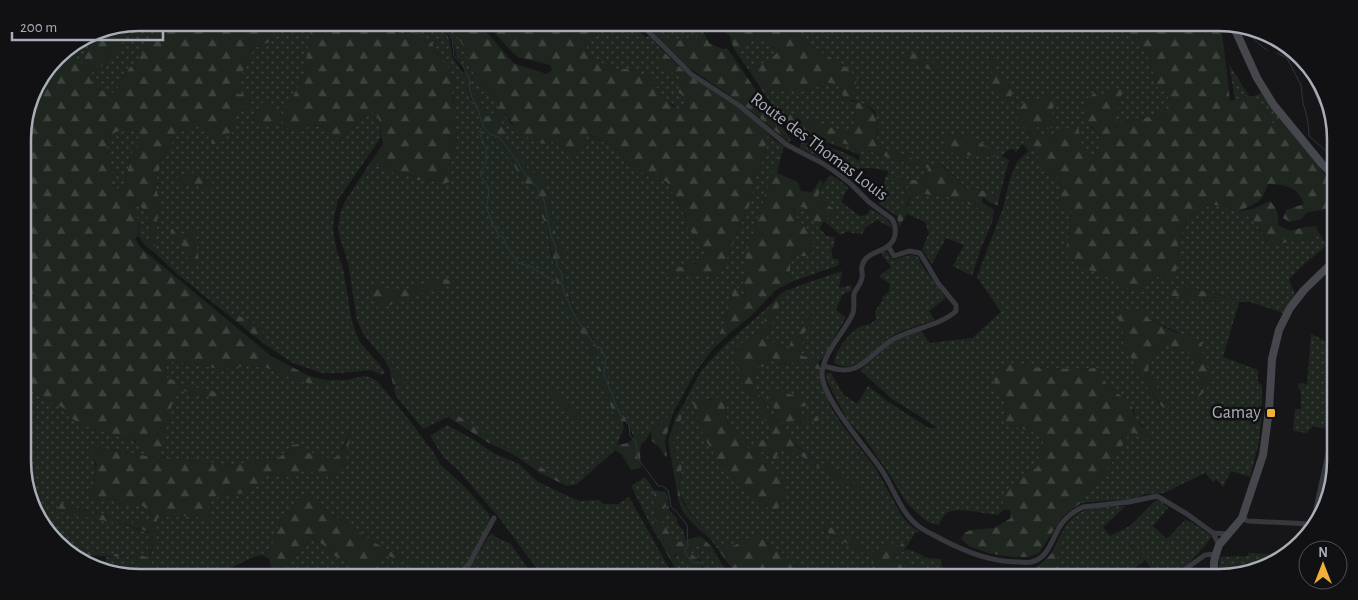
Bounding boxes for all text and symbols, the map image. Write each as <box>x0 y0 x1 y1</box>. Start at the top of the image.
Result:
scale bar <box>12 10 164 42</box>
text: 200 m <box>20 20 57 35</box>
street label: Route des Thomas Louis <box>747 90 891 204</box>
place label: Gamay <box>1212 404 1261 422</box>
marker: Gamay <box>1265 407 1277 419</box>
north arrow <box>1298 540 1348 590</box>
text: N <box>1318 546 1328 560</box>

